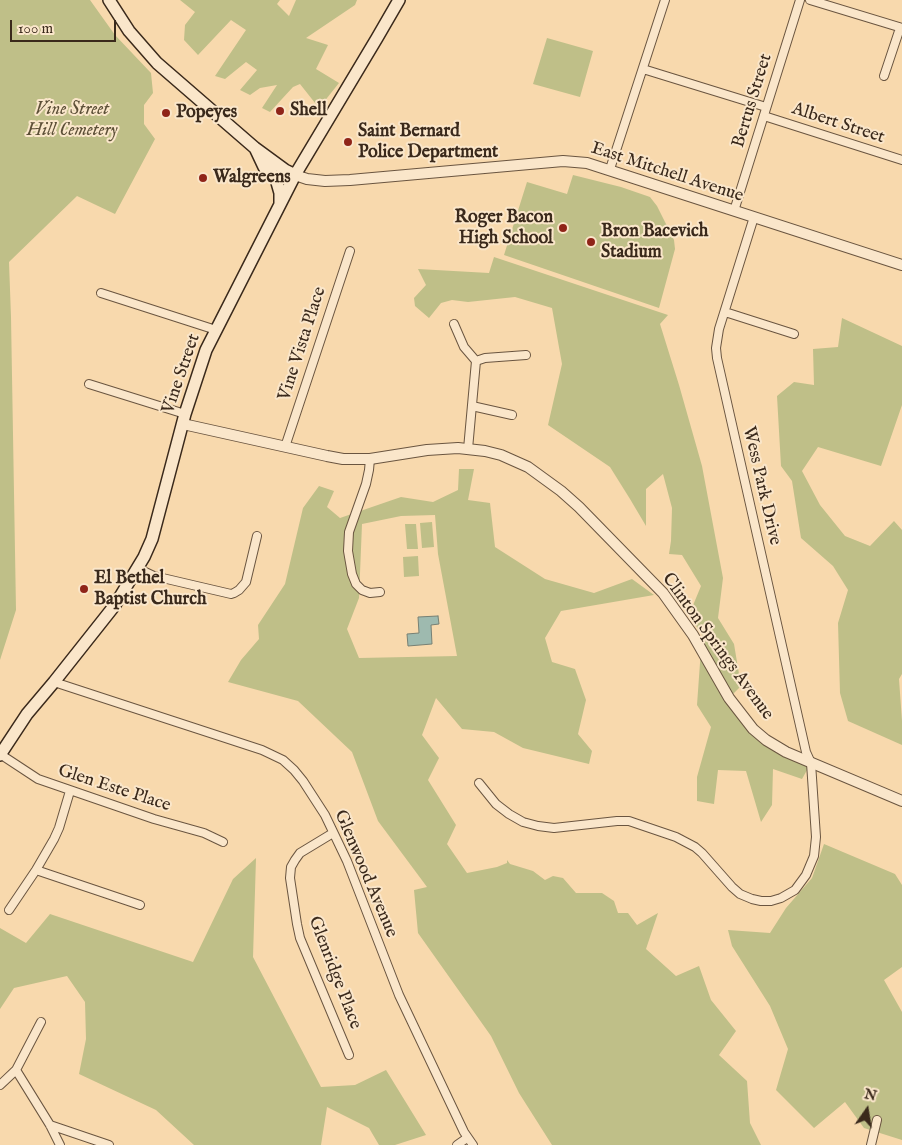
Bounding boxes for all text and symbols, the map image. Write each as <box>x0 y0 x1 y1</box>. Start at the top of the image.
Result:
scale bar <box>12 10 119 42</box>
text: 100 m <box>18 19 53 38</box>
street label: Bertus Street <box>728 51 778 151</box>
park label: Vine Street Hill Cemetery <box>27 99 117 142</box>
street label: Albert Street <box>789 99 887 149</box>
place label: Shell <box>290 100 327 122</box>
place label: Popeyes <box>176 102 237 124</box>
marker: Shell <box>274 105 286 117</box>
marker: Popeyes <box>160 107 172 119</box>
place label: Saint Bernard Police Department <box>358 121 498 163</box>
marker: Saint Bernard Police Department <box>342 136 354 148</box>
street label: East Mitchell Avenue <box>588 138 746 208</box>
place label: Walgreens <box>213 167 291 189</box>
marker: Walgreens <box>197 172 209 184</box>
place label: Roger Bacon High School <box>454 207 553 250</box>
place label: Bron Bacevich Stadium <box>601 221 708 264</box>
marker: Roger Bacon High School <box>557 222 569 234</box>
marker: Bron Bacevich Stadium <box>585 236 597 248</box>
street label: Vine Vista Place <box>274 284 332 404</box>
street label: Vine Street <box>158 331 206 417</box>
street label: Wess Park Drive <box>737 425 785 547</box>
place label: El Bethel Baptist Church <box>94 568 206 610</box>
street label: Clinton Springs Avenue <box>656 569 778 725</box>
marker: El Bethel Baptist Church <box>78 583 90 595</box>
street label: Glen Este Place <box>55 761 173 817</box>
street label: Glenwood Avenue <box>328 807 402 941</box>
street label: Glenridge Place <box>303 914 365 1032</box>
north arrow <box>842 1085 892 1135</box>
text: N <box>862 1085 878 1106</box>

